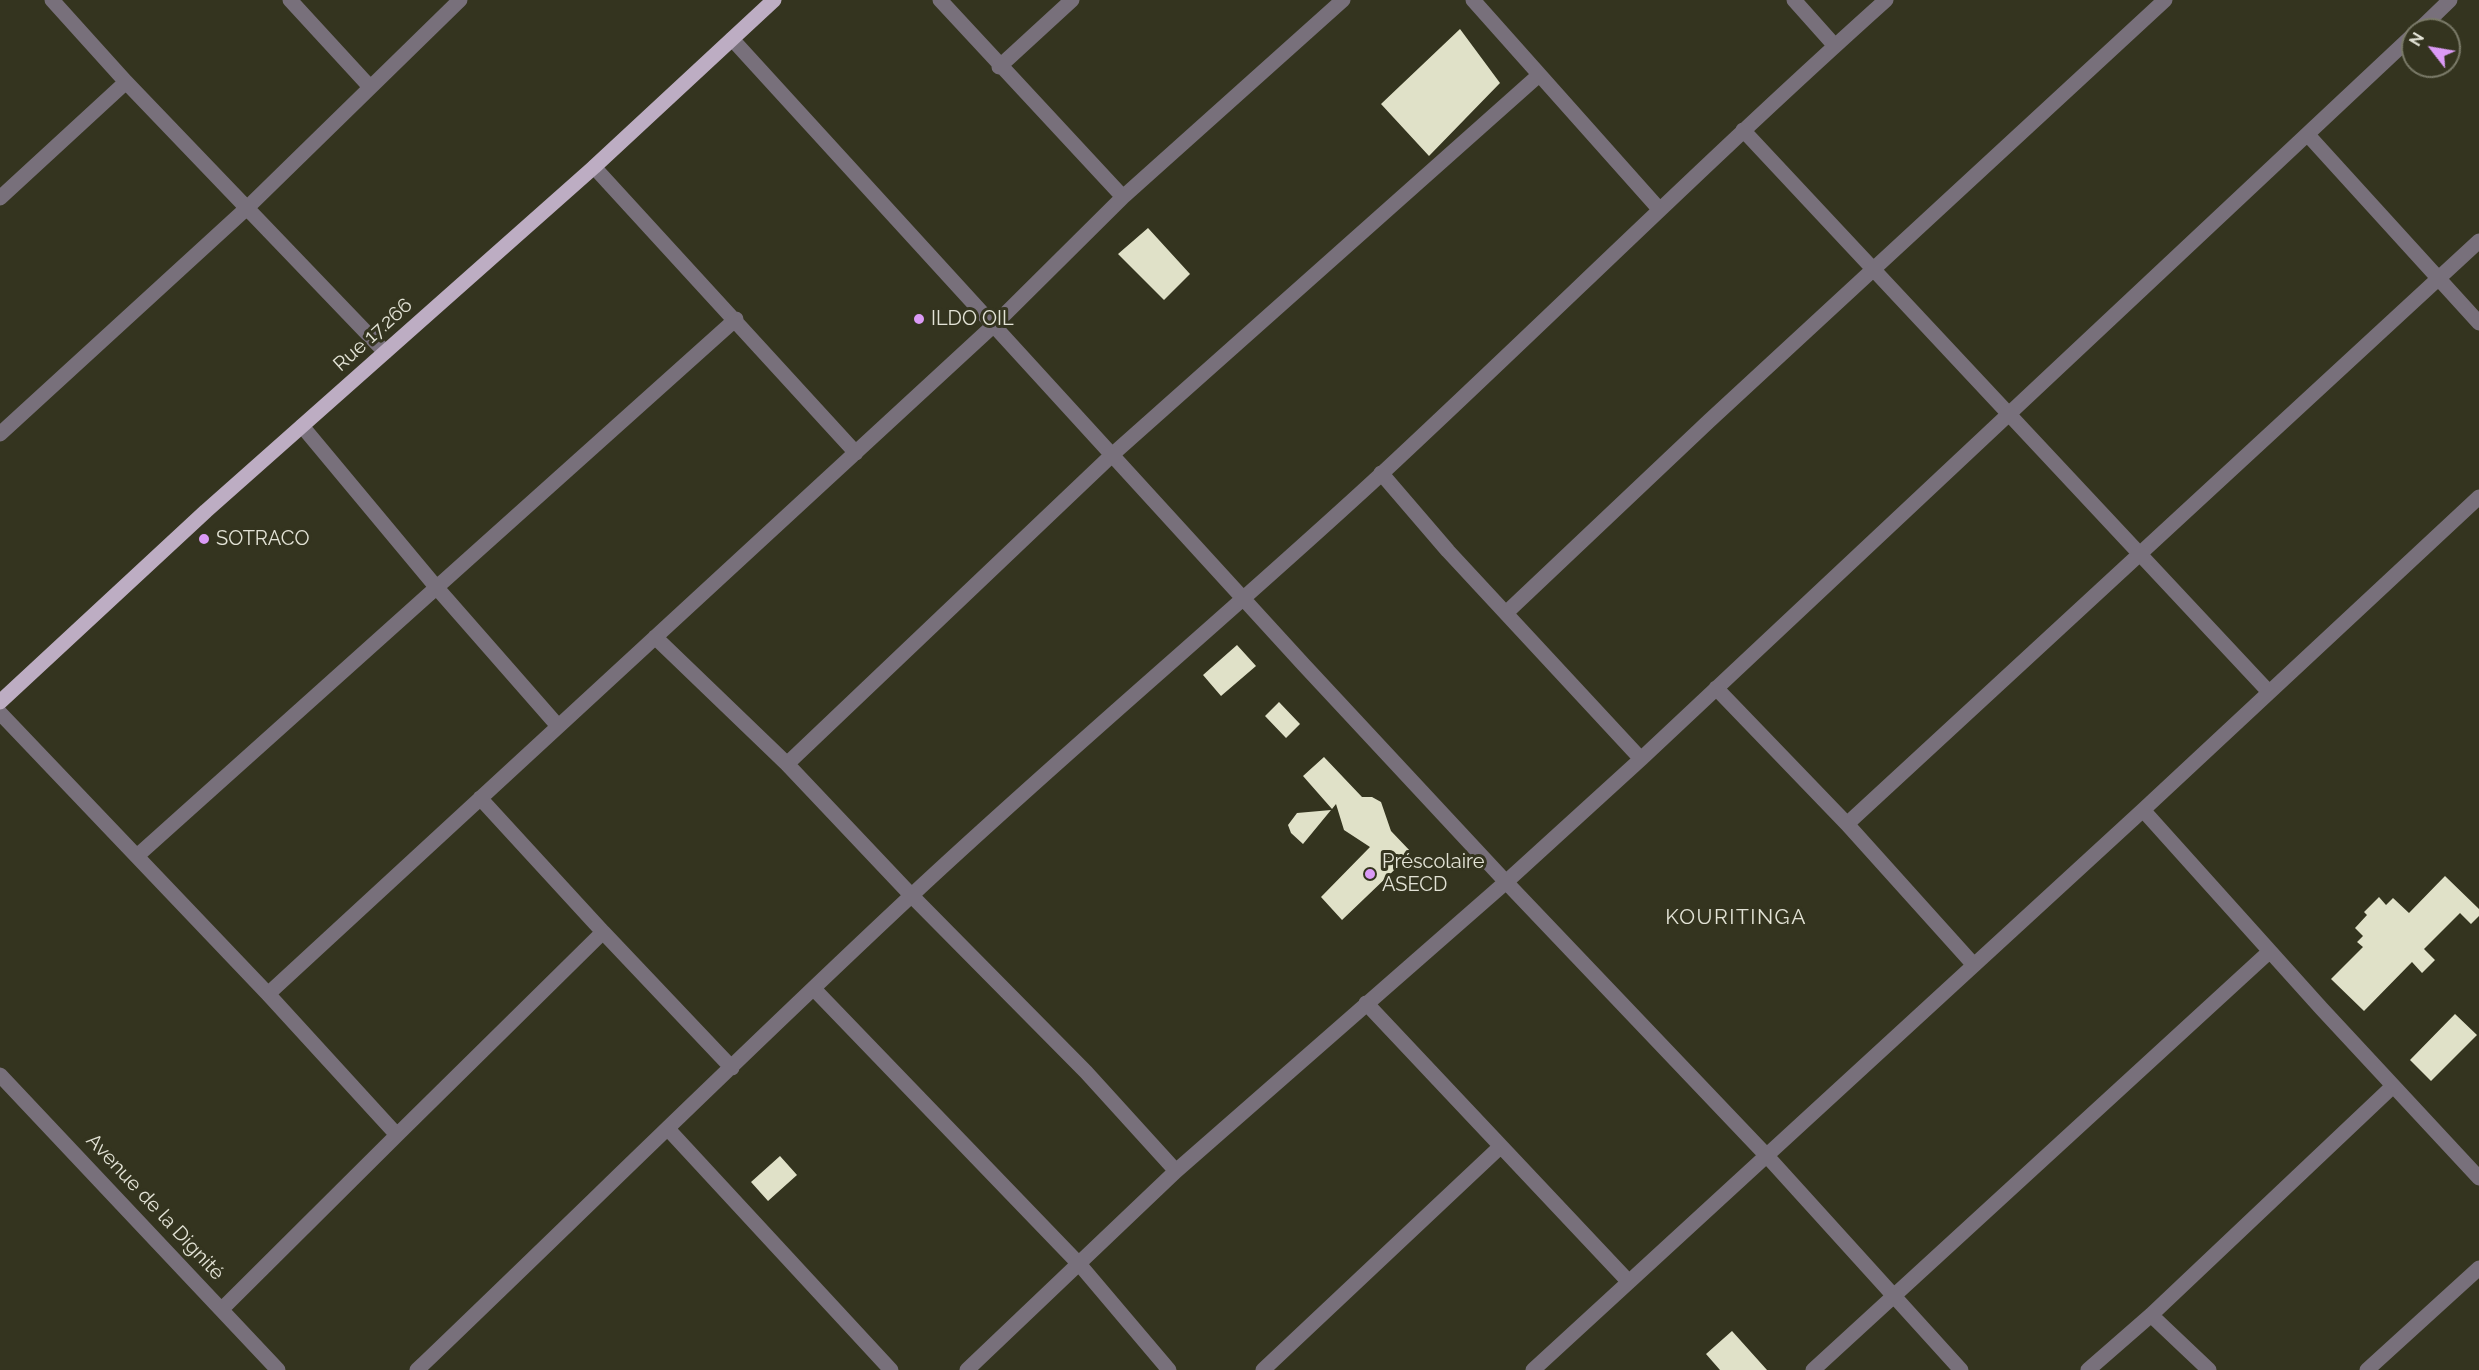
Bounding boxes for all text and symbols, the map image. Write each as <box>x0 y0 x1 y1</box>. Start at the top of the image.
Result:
north arrow <box>2401 18 2461 78</box>
text: N <box>2406 29 2428 50</box>
street label: Rue 17.266 <box>329 293 417 377</box>
place label: ILDO OIL <box>931 307 1014 331</box>
marker: ILDO OIL <box>912 312 926 326</box>
place label: SOTRACO <box>216 527 309 551</box>
marker: SOTRACO <box>197 532 211 546</box>
place label: Préscolaire ASECD <box>1382 850 1484 897</box>
marker: Préscolaire ASECD <box>1363 867 1377 881</box>
district label: KOURITINGA <box>1665 905 1807 931</box>
street label: Avenue de la Dignité <box>81 1129 229 1285</box>

